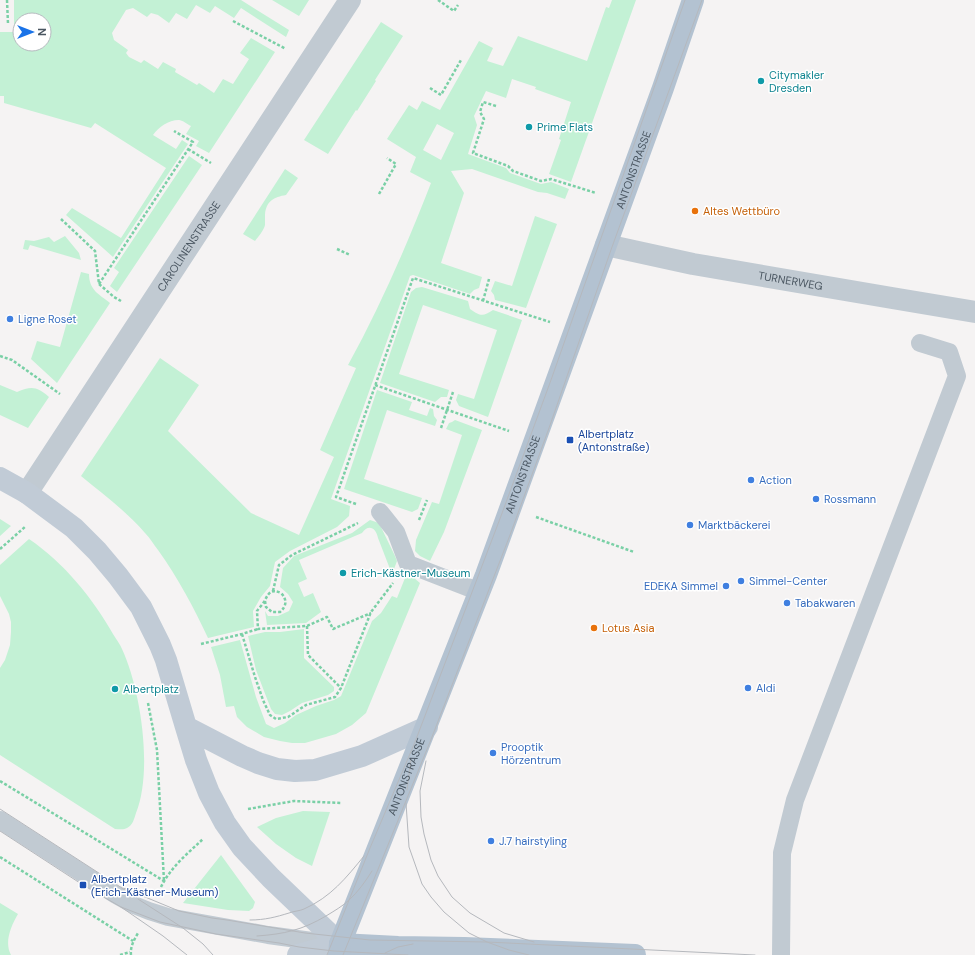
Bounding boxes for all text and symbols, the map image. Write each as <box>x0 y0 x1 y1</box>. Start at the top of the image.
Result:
north arrow <box>12 12 52 52</box>
text: N <box>35 28 49 36</box>
place label: Citymakler Dresden <box>769 68 824 95</box>
marker: Citymakler Dresden <box>756 76 766 86</box>
place label: Prime Flats <box>537 120 593 134</box>
marker: Prime Flats <box>524 122 534 132</box>
street label: ANTONSTRASSE <box>613 129 654 211</box>
street label: CAROLINENSTRASSE <box>154 198 223 294</box>
place label: Altes Wettbüro <box>703 204 780 218</box>
marker: Altes Wettbüro <box>690 206 700 216</box>
street label: TURNERWEG <box>757 268 824 293</box>
place label: Ligne Roset <box>18 312 77 326</box>
marker: Ligne Roset <box>5 314 15 324</box>
place label: Albertplatz (Antonstraße) <box>578 427 649 454</box>
street label: ANTONSTRASSE <box>502 433 543 515</box>
marker: Albertplatz (Antonstraße) <box>565 435 575 445</box>
place label: Action <box>759 473 792 487</box>
marker: Action <box>746 475 756 485</box>
place label: Rossmann <box>824 492 876 506</box>
marker: Rossmann <box>811 494 821 504</box>
place label: Marktbäckerei <box>698 518 770 532</box>
marker: Marktbäckerei <box>685 520 695 530</box>
place label: Erich-Kästner-Museum <box>351 566 470 580</box>
marker: Erich-Kästner-Museum <box>338 568 348 578</box>
place label: Simmel-Center <box>749 574 827 588</box>
marker: Simmel-Center <box>736 576 746 586</box>
place label: EDEKA Simmel <box>644 579 718 593</box>
marker: EDEKA Simmel <box>721 581 731 591</box>
place label: Tabakwaren <box>795 596 855 610</box>
marker: Tabakwaren <box>782 598 792 608</box>
place label: Lotus Asia <box>602 621 654 635</box>
marker: Lotus Asia <box>589 623 599 633</box>
place label: Aldi <box>756 681 775 695</box>
place label: Albertplatz <box>123 682 179 696</box>
marker: Aldi <box>743 683 753 693</box>
marker: Albertplatz <box>110 684 120 694</box>
street label: ANTONSTRASSE <box>385 736 428 817</box>
place label: Prooptik Hörzentrum <box>501 740 561 767</box>
marker: Prooptik Hörzentrum <box>488 748 498 758</box>
place label: J.7 hairstyling <box>499 834 567 848</box>
marker: J.7 hairstyling <box>486 836 496 846</box>
place label: Albertplatz (Erich-Kästner-Museum) <box>91 872 218 899</box>
marker: Albertplatz (Erich-Kästner-Museum) <box>78 880 88 890</box>

